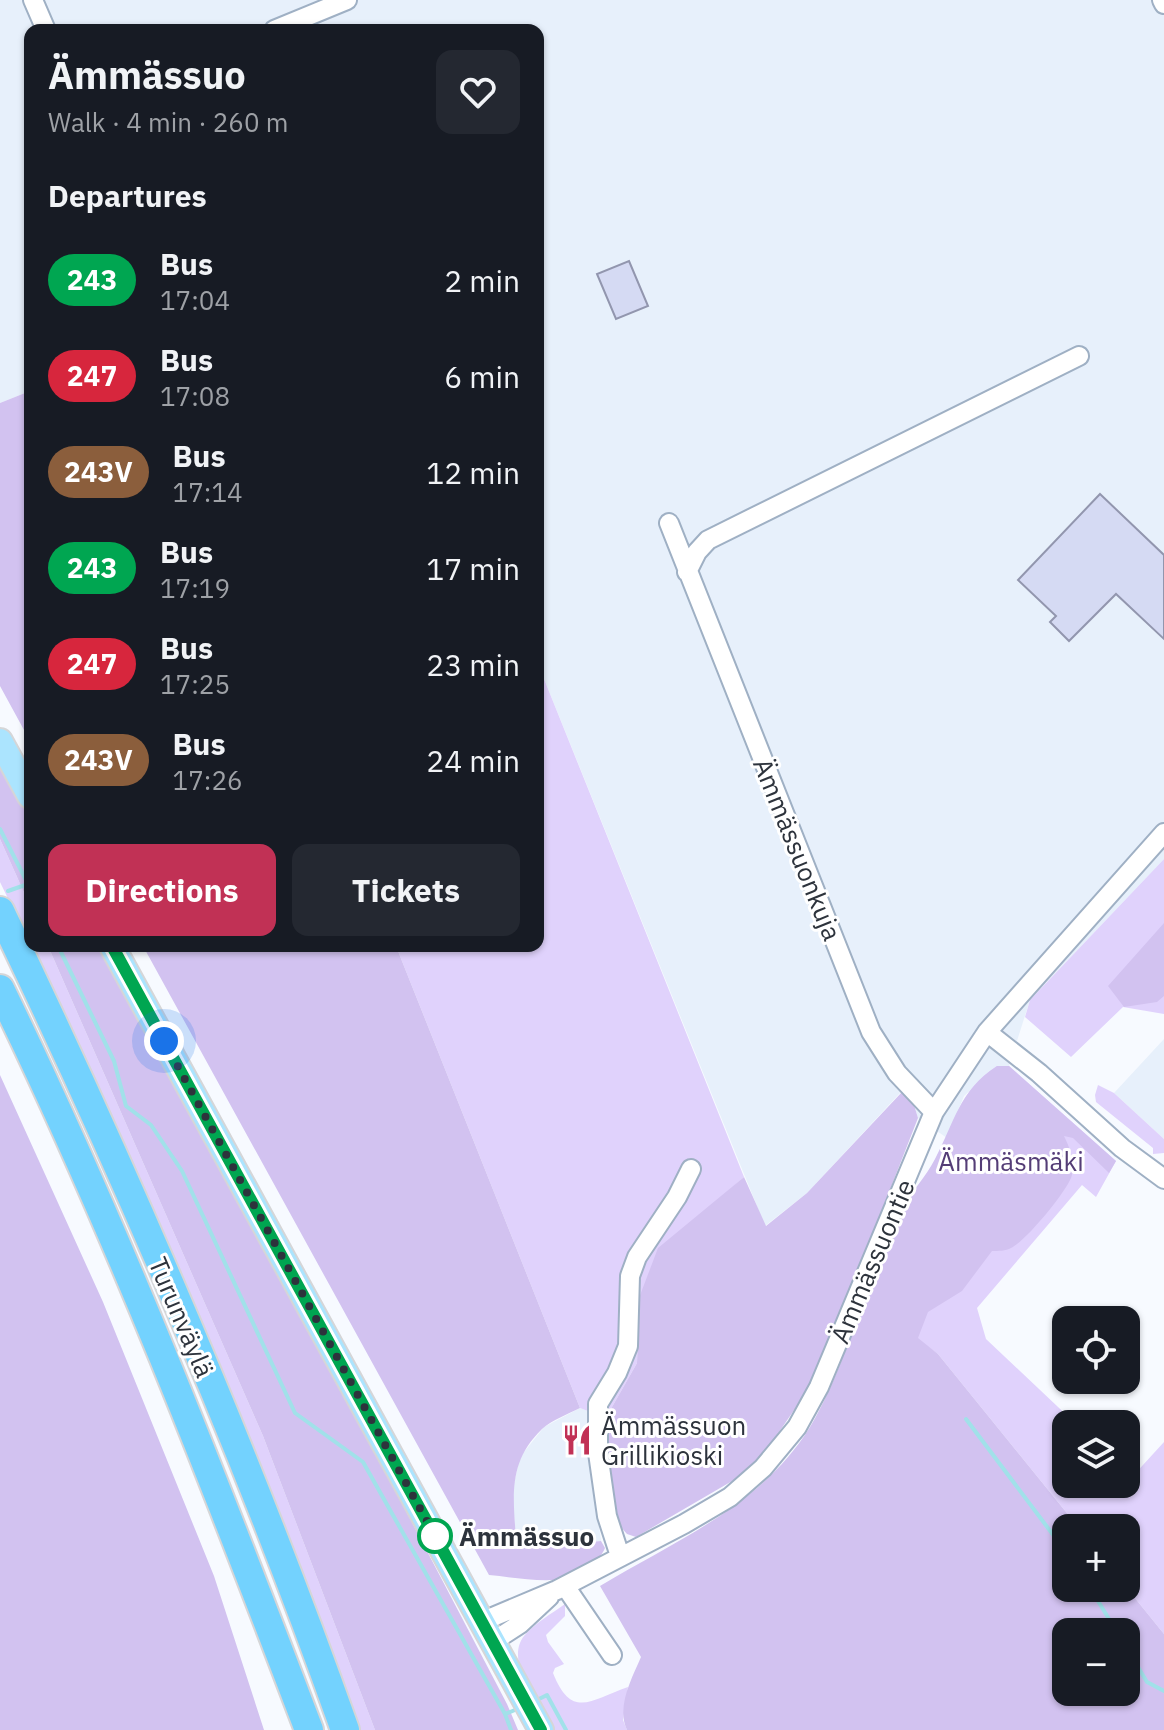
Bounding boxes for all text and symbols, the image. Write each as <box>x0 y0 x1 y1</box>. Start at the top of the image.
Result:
text: Ämmässuo <box>48 50 246 99</box>
button: heart <box>436 50 520 134</box>
text: Walk · 4 min · 260 m <box>48 105 288 139</box>
text: Departures <box>48 176 207 215</box>
text: Bus <box>160 244 213 283</box>
text: 243 <box>67 261 117 298</box>
text: 2 min <box>444 261 520 300</box>
text: 17:04 <box>160 283 230 317</box>
text: Bus <box>160 340 213 379</box>
text: 247 <box>67 357 117 394</box>
text: 6 min <box>444 357 520 396</box>
text: 17:08 <box>160 379 230 413</box>
text: Bus <box>173 436 226 475</box>
text: 243V <box>64 453 133 490</box>
text: 12 min <box>426 453 520 492</box>
text: 17:14 <box>173 475 243 509</box>
text: Bus <box>160 532 213 571</box>
text: 243 <box>67 549 117 586</box>
text: 17 min <box>426 549 520 588</box>
text: 17:19 <box>160 571 230 605</box>
text: Bus <box>160 628 213 667</box>
text: 247 <box>67 645 117 682</box>
text: 23 min <box>426 645 520 684</box>
text: 17:25 <box>160 667 230 701</box>
text: Bus <box>173 724 226 763</box>
text: 243V <box>64 741 133 778</box>
text: 24 min <box>426 741 520 780</box>
street label: Ämmässuonkuja <box>746 753 850 945</box>
text: 17:26 <box>173 763 243 797</box>
button: Directions <box>48 844 276 936</box>
button: Tickets <box>292 844 520 936</box>
your location <box>144 1021 184 1061</box>
park label: Ämmäsmäki <box>938 1144 1084 1178</box>
street label: Ämmässuontie <box>822 1174 922 1348</box>
street label: Turunväylä <box>141 1252 223 1382</box>
map controls <box>1052 1306 1140 1706</box>
button: locate <box>1052 1306 1140 1394</box>
place label: Ämmässuon Grillikioski <box>601 1408 746 1472</box>
button: layers <box>1052 1410 1140 1498</box>
restaurant icon: Ämmässuon Grillikioski <box>560 1423 594 1457</box>
button: + <box>1052 1514 1140 1602</box>
marker: Ämmässuo <box>418 1519 452 1553</box>
place label: Ämmässuo <box>459 1519 594 1553</box>
button: − <box>1052 1618 1140 1706</box>

